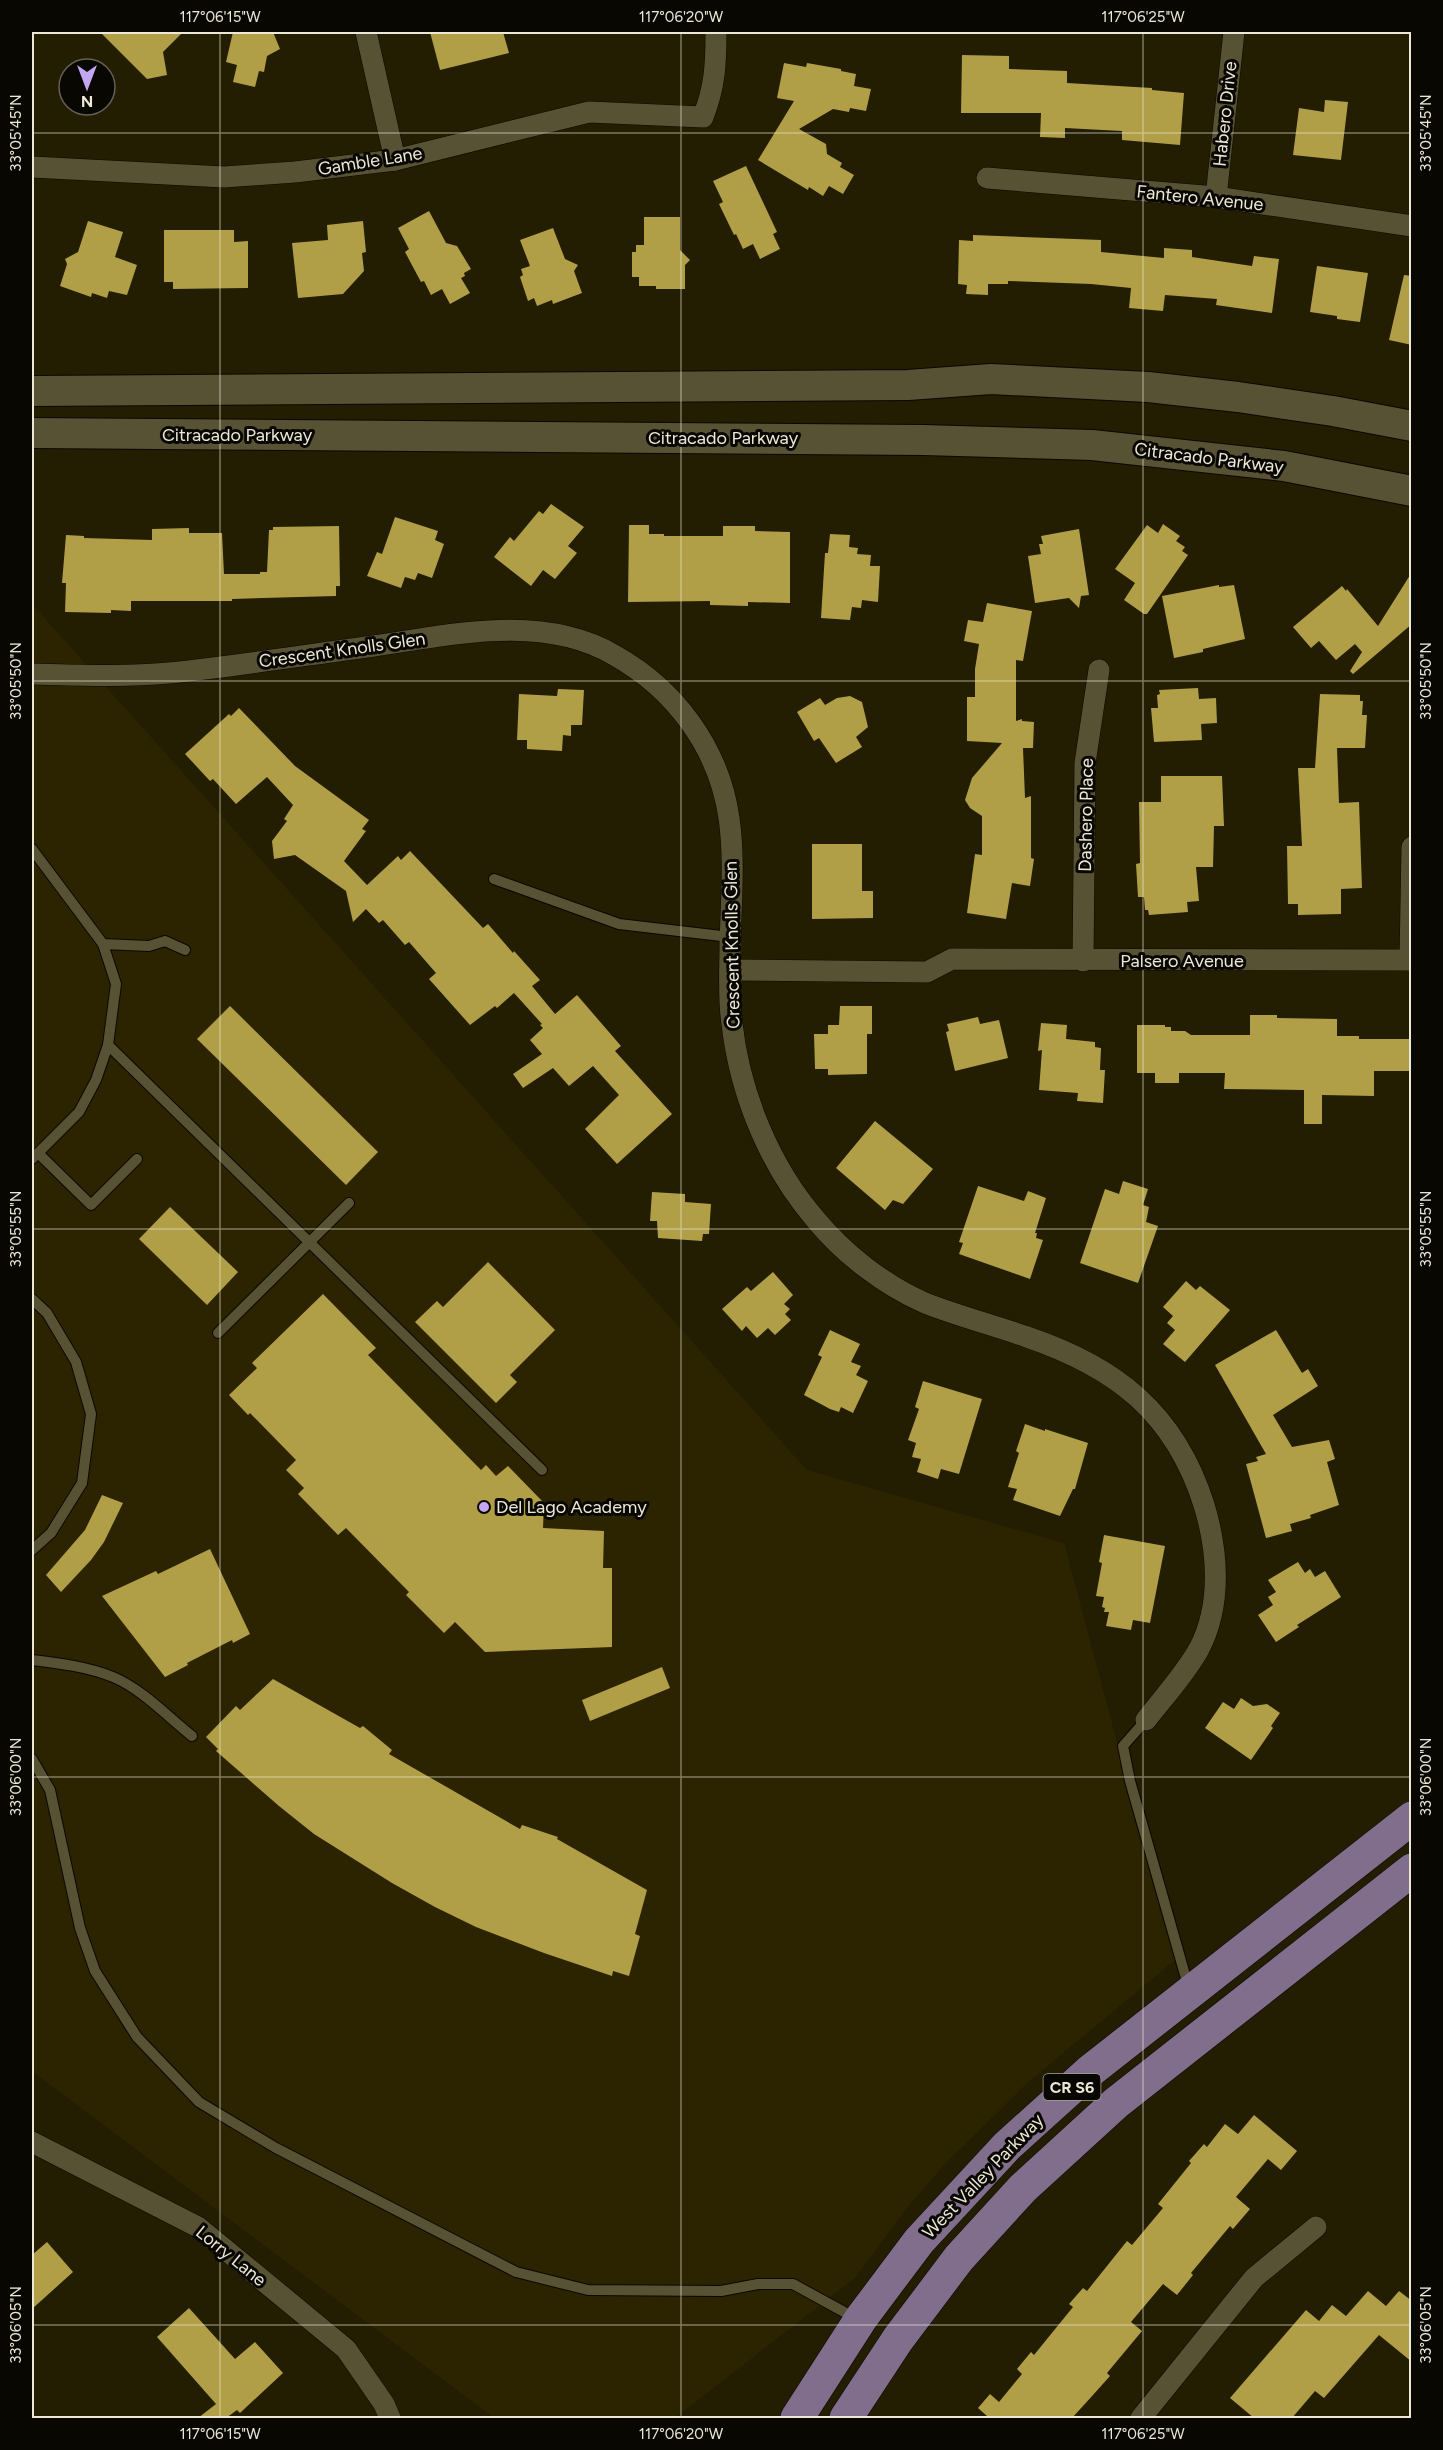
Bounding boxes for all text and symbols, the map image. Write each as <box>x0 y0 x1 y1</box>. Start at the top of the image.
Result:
text: 117°06'15"W <box>179 8 261 26</box>
text: 117°06'20"W <box>639 8 724 26</box>
text: 117°06'25"W <box>1101 8 1185 26</box>
north arrow <box>57 57 117 117</box>
street label: Habero Drive <box>1209 60 1241 168</box>
text: N <box>81 92 93 111</box>
text: 33°05'45"N <box>7 94 25 172</box>
text: 33°05'45"N <box>1417 94 1435 172</box>
street label: Gamble Lane <box>316 142 424 180</box>
street label: Fantero Avenue <box>1136 180 1265 216</box>
street label: Citracado Parkway <box>162 424 313 446</box>
street label: Citracado Parkway <box>648 427 799 449</box>
street label: Citracado Parkway <box>1133 438 1285 478</box>
street label: Crescent Knolls Glen <box>257 627 427 673</box>
text: 33°05'50"N <box>7 642 25 720</box>
text: 33°05'50"N <box>1417 642 1435 720</box>
street label: Dashero Place <box>1074 758 1098 872</box>
street label: Crescent Knolls Glen <box>720 861 744 1029</box>
street label: Palsero Avenue <box>1120 950 1244 972</box>
text: 33°05'55"N <box>7 1191 25 1267</box>
text: 33°05'55"N <box>1417 1191 1435 1267</box>
place label: Del Lago Academy <box>496 1496 647 1518</box>
marker: Del Lago Academy <box>477 1500 491 1514</box>
text: 33°06'00"N <box>7 1738 25 1816</box>
text: 33°06'00"N <box>1417 1738 1435 1816</box>
road number: CR S6 <box>1044 2074 1100 2100</box>
street label: West Valley Parkway <box>918 2109 1049 2243</box>
street label: Lorry Lane <box>191 2221 271 2291</box>
text: 33°06'05"N <box>7 2286 25 2364</box>
text: 33°06'05"N <box>1417 2286 1435 2364</box>
text: 117°06'15"W <box>179 2425 261 2443</box>
text: 117°06'20"W <box>639 2425 724 2443</box>
text: 117°06'25"W <box>1101 2425 1185 2443</box>

